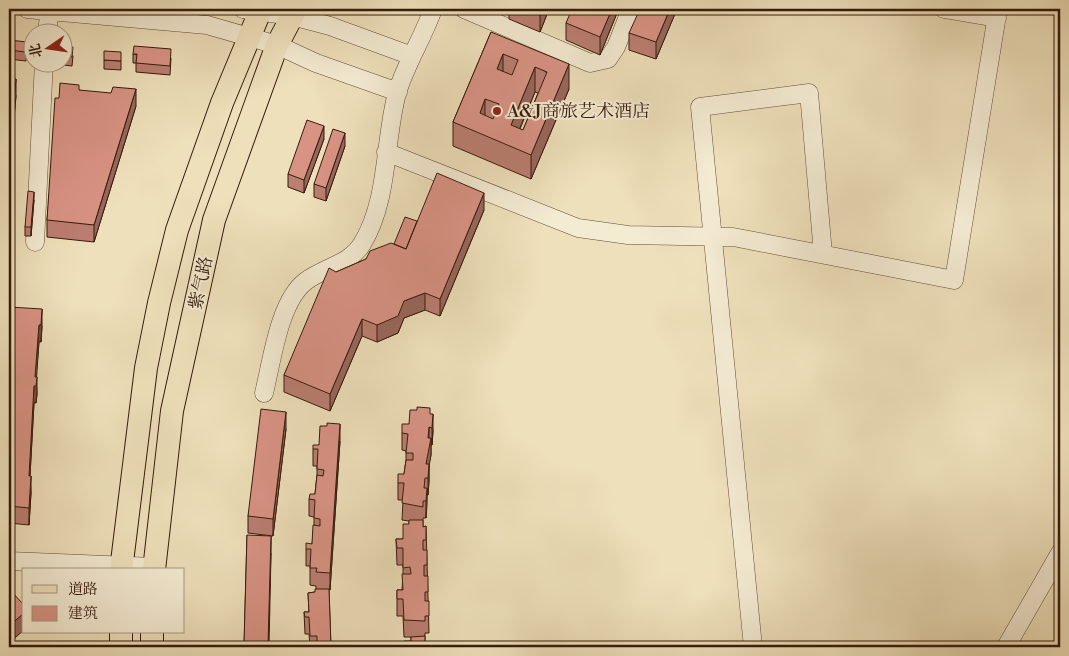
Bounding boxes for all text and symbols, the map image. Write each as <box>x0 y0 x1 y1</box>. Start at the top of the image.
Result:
north arrow <box>22 22 72 72</box>
text: 北 <box>26 42 47 60</box>
place label: A&J商旅艺术酒店 <box>506 100 650 123</box>
marker: A&J商旅艺术酒店 <box>491 105 503 117</box>
street label: 紫气路 <box>184 254 218 312</box>
legend <box>22 568 185 634</box>
text: 道路 <box>68 580 98 599</box>
text: 建筑 <box>68 604 98 623</box>

